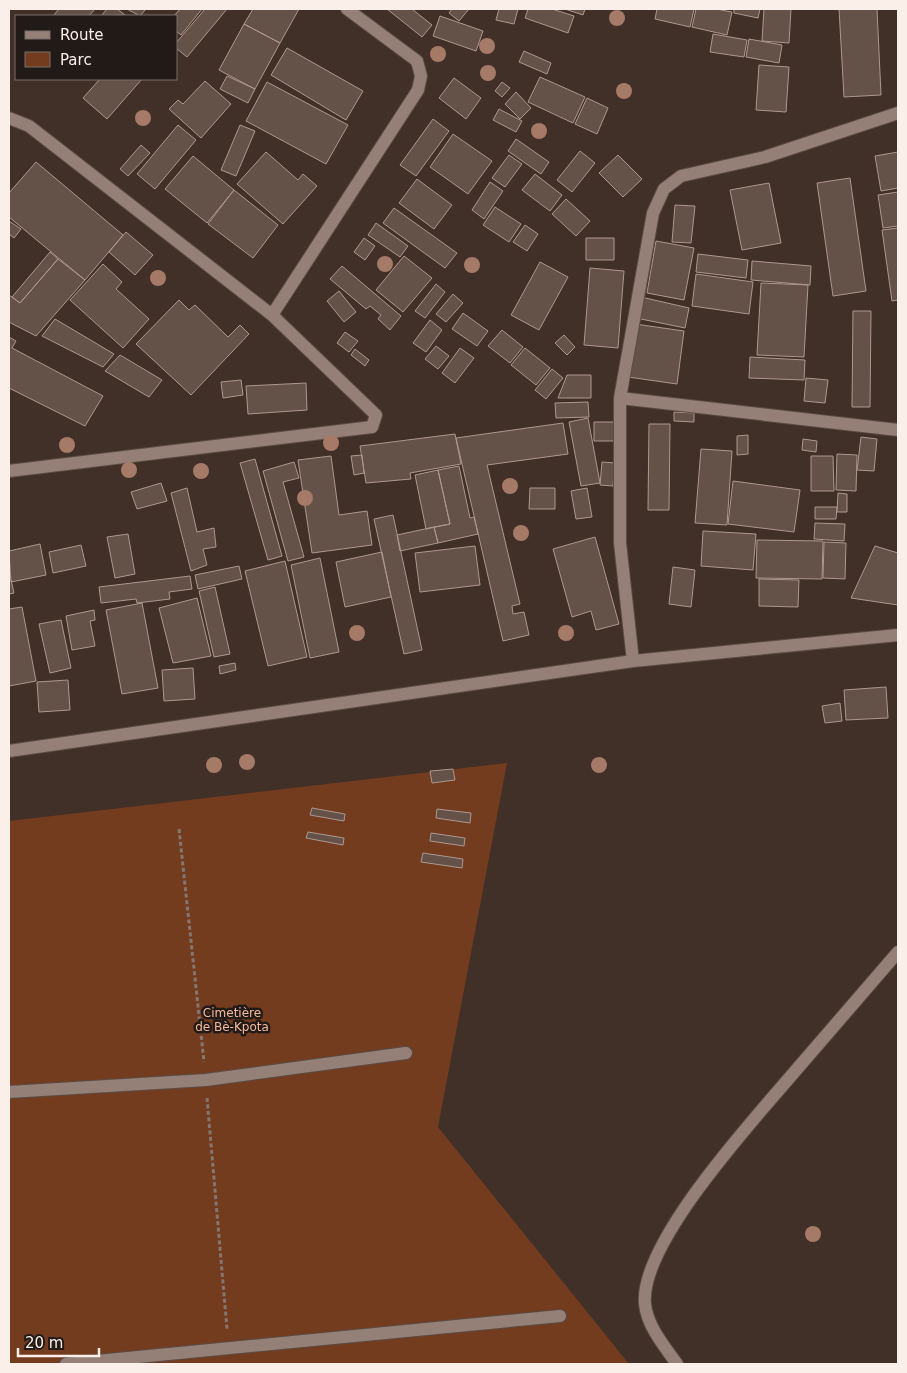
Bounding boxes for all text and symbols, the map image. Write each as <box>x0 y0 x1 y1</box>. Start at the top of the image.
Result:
legend <box>15 15 178 80</box>
text: Route <box>60 26 104 44</box>
text: Parc <box>60 51 92 69</box>
park label: Cimetière de Bè-Kpota <box>195 1006 269 1034</box>
scale bar <box>18 1326 99 1358</box>
text: 20 m <box>25 1334 63 1352</box>

